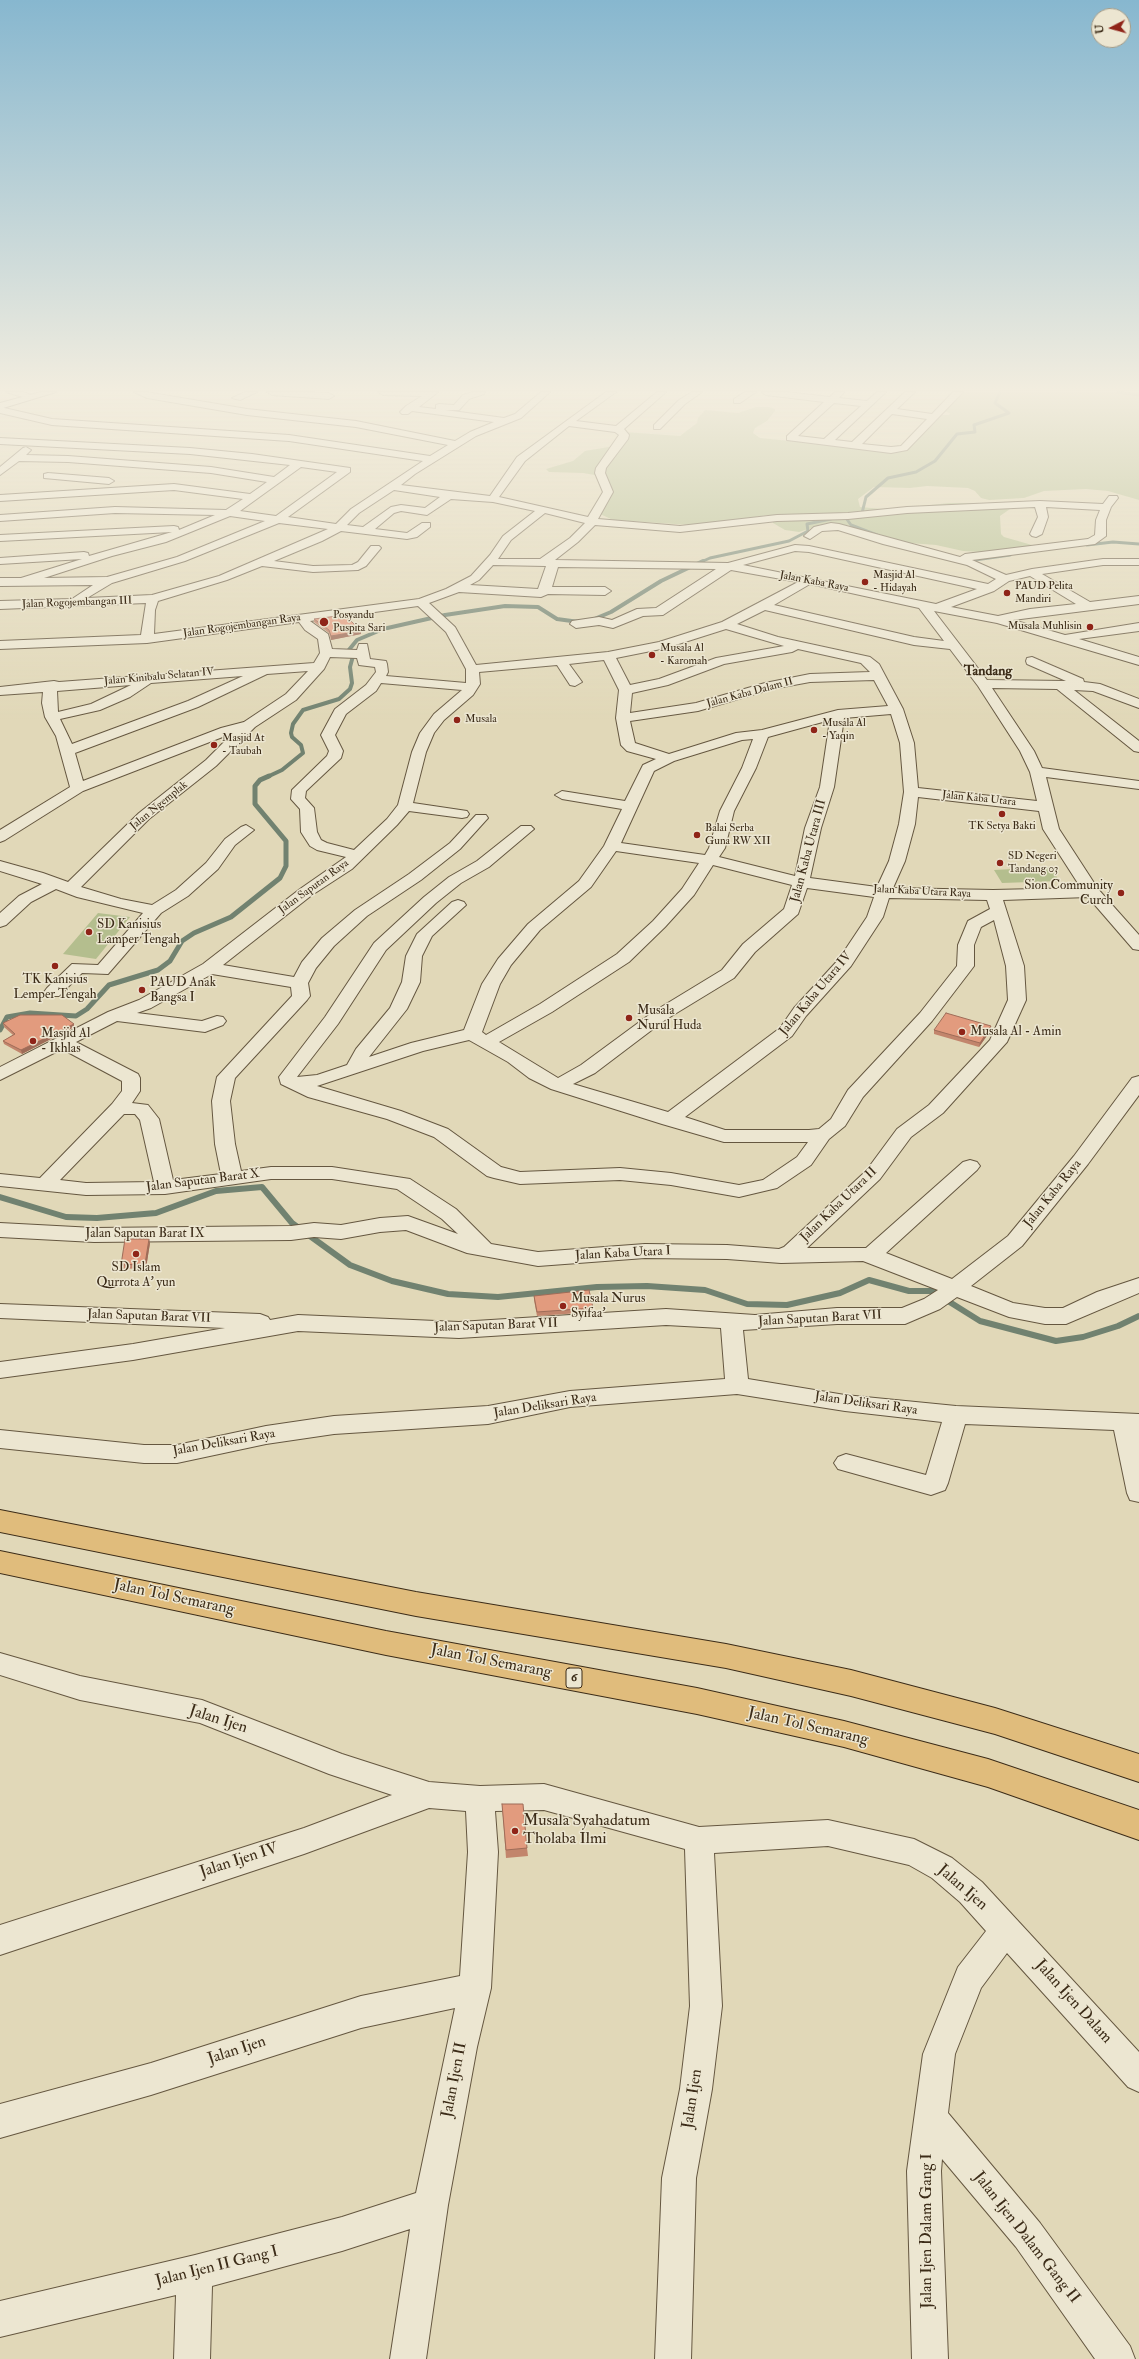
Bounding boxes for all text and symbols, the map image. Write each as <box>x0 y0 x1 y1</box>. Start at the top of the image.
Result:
north arrow <box>1091 8 1131 48</box>
text: U <box>1093 24 1107 34</box>
street label: Jalan Kaba Raya <box>778 569 850 595</box>
place label: Masjid Al - Hidayah <box>873 569 917 595</box>
marker: Masjid Al - Hidayah <box>860 577 870 587</box>
place label: PAUD Pelita Mandiri <box>1015 580 1073 606</box>
marker: PAUD Pelita Mandiri <box>1002 588 1012 598</box>
street label: Jalan Rogojembangan III <box>22 594 132 612</box>
place label: Posyandu Puspita Sari <box>333 609 385 635</box>
street label: Jalan Rogojembangan Raya <box>182 611 302 641</box>
marker: Posyandu Puspita Sari <box>318 616 330 628</box>
place label: Musala Muhlisin <box>1008 620 1082 634</box>
marker: Musala Muhlisin <box>1085 622 1095 632</box>
place label: Musala Al - Karomah <box>660 642 707 668</box>
marker: Musala Al - Karomah <box>647 650 657 660</box>
district label: Tandang <box>964 664 1012 680</box>
street label: Jalan Kinibalu Selatan IV <box>104 666 214 688</box>
street label: Jalan Kaba Dalam II <box>705 675 795 711</box>
place label: Musala <box>465 713 497 727</box>
marker: Musala <box>452 715 462 725</box>
place label: Musala Al - Yaqin <box>822 717 866 743</box>
marker: Musala Al - Yaqin <box>809 725 819 735</box>
place label: Masjid At - Taubah <box>222 732 265 758</box>
marker: Masjid At - Taubah <box>209 740 219 750</box>
street label: Jalan Ngemplak <box>128 779 190 833</box>
street label: Jalan Kaba Utara <box>941 789 1017 809</box>
street label: Jalan Kaba Utara III <box>788 798 830 904</box>
marker: TK Setya Bakti <box>997 809 1007 819</box>
place label: TK Setya Bakti <box>968 820 1036 834</box>
place label: Balai Serba Guna RW XII <box>705 822 771 848</box>
marker: Balai Serba Guna RW XII <box>692 830 702 840</box>
place label: SD Negeri Tandang 03 <box>1008 850 1058 876</box>
street label: Jalan Saputan Raya <box>276 857 352 917</box>
marker: SD Negeri Tandang 03 <box>995 858 1005 868</box>
place label: Sion Community Curch <box>1024 878 1113 909</box>
street label: Jalan Kaba Utara Raya <box>873 883 971 901</box>
marker: Sion Community Curch <box>1116 888 1126 898</box>
place label: SD Kanisius Lamper Tengah <box>97 917 180 948</box>
marker: SD Kanisius Lamper Tengah <box>84 927 94 937</box>
street label: Jalan Kaba Utara IV <box>776 949 856 1039</box>
marker: TK Kanisius Lemper Tengah <box>50 961 60 971</box>
place label: TK Kanisius Lemper Tengah <box>13 972 97 1003</box>
place label: PAUD Anak Bangsa I <box>150 975 216 1006</box>
marker: PAUD Anak Bangsa I <box>137 985 147 995</box>
place label: Musala Nurul Huda <box>637 1003 702 1034</box>
marker: Musala Nurul Huda <box>624 1013 634 1023</box>
place label: Musala Al - Amin <box>970 1024 1061 1040</box>
place label: Masjid Al - Ikhlas <box>41 1026 90 1057</box>
marker: Musala Al - Amin <box>957 1027 967 1037</box>
marker: Masjid Al - Ikhlas <box>28 1036 38 1046</box>
street label: Jalan Kaba Raya <box>1021 1157 1085 1231</box>
street label: Jalan Kaba Utara II <box>797 1164 881 1246</box>
street label: Jalan Saputan Barat X <box>145 1166 261 1196</box>
street label: Jalan Saputan Barat IX <box>85 1226 205 1242</box>
street label: Jalan Kaba Utara I <box>575 1244 671 1264</box>
marker: SD Islam Qurrota A' yun <box>131 1249 141 1259</box>
place label: SD Islam Qurrota A' yun <box>96 1260 176 1291</box>
place label: Musala Nurus Syifaa' <box>571 1291 645 1322</box>
marker: Musala Nurus Syifaa' <box>558 1301 568 1311</box>
street label: Jalan Saputan Barat VII <box>87 1307 211 1327</box>
street label: Jalan Saputan Barat VII <box>758 1308 882 1330</box>
street label: Jalan Saputan Barat VII <box>434 1316 558 1336</box>
street label: Jalan Deliksari Raya <box>814 1389 918 1419</box>
street label: Jalan Deliksari Raya <box>493 1390 597 1422</box>
street label: Jalan Deliksari Raya <box>172 1426 276 1460</box>
street label: Jalan Tol Semarang <box>112 1576 236 1620</box>
street label: Jalan Tol Semarang <box>429 1641 553 1683</box>
road number: 6 <box>566 1668 582 1688</box>
street label: Jalan Ijen <box>186 1702 250 1738</box>
street label: Jalan Tol Semarang <box>746 1704 870 1750</box>
place label: Musala Syahadatum Tholaba Ilmi <box>523 1812 650 1850</box>
marker: Musala Syahadatum Tholaba Ilmi <box>510 1826 520 1836</box>
street label: Jalan Ijen IV <box>197 1839 281 1883</box>
street label: Jalan Ijen <box>933 1861 991 1915</box>
street label: Jalan Ijen Dalam <box>1030 1956 1116 2048</box>
street label: Jalan Ijen <box>205 2033 269 2069</box>
street label: Jalan Ijen II <box>438 2041 472 2119</box>
street label: Jalan Ijen <box>679 2068 707 2130</box>
street label: Jalan Ijen Dalam Gang I <box>918 2153 938 2309</box>
street label: Jalan Ijen Dalam Gang II <box>969 2168 1083 2308</box>
street label: Jalan Ijen II Gang I <box>154 2242 280 2292</box>

